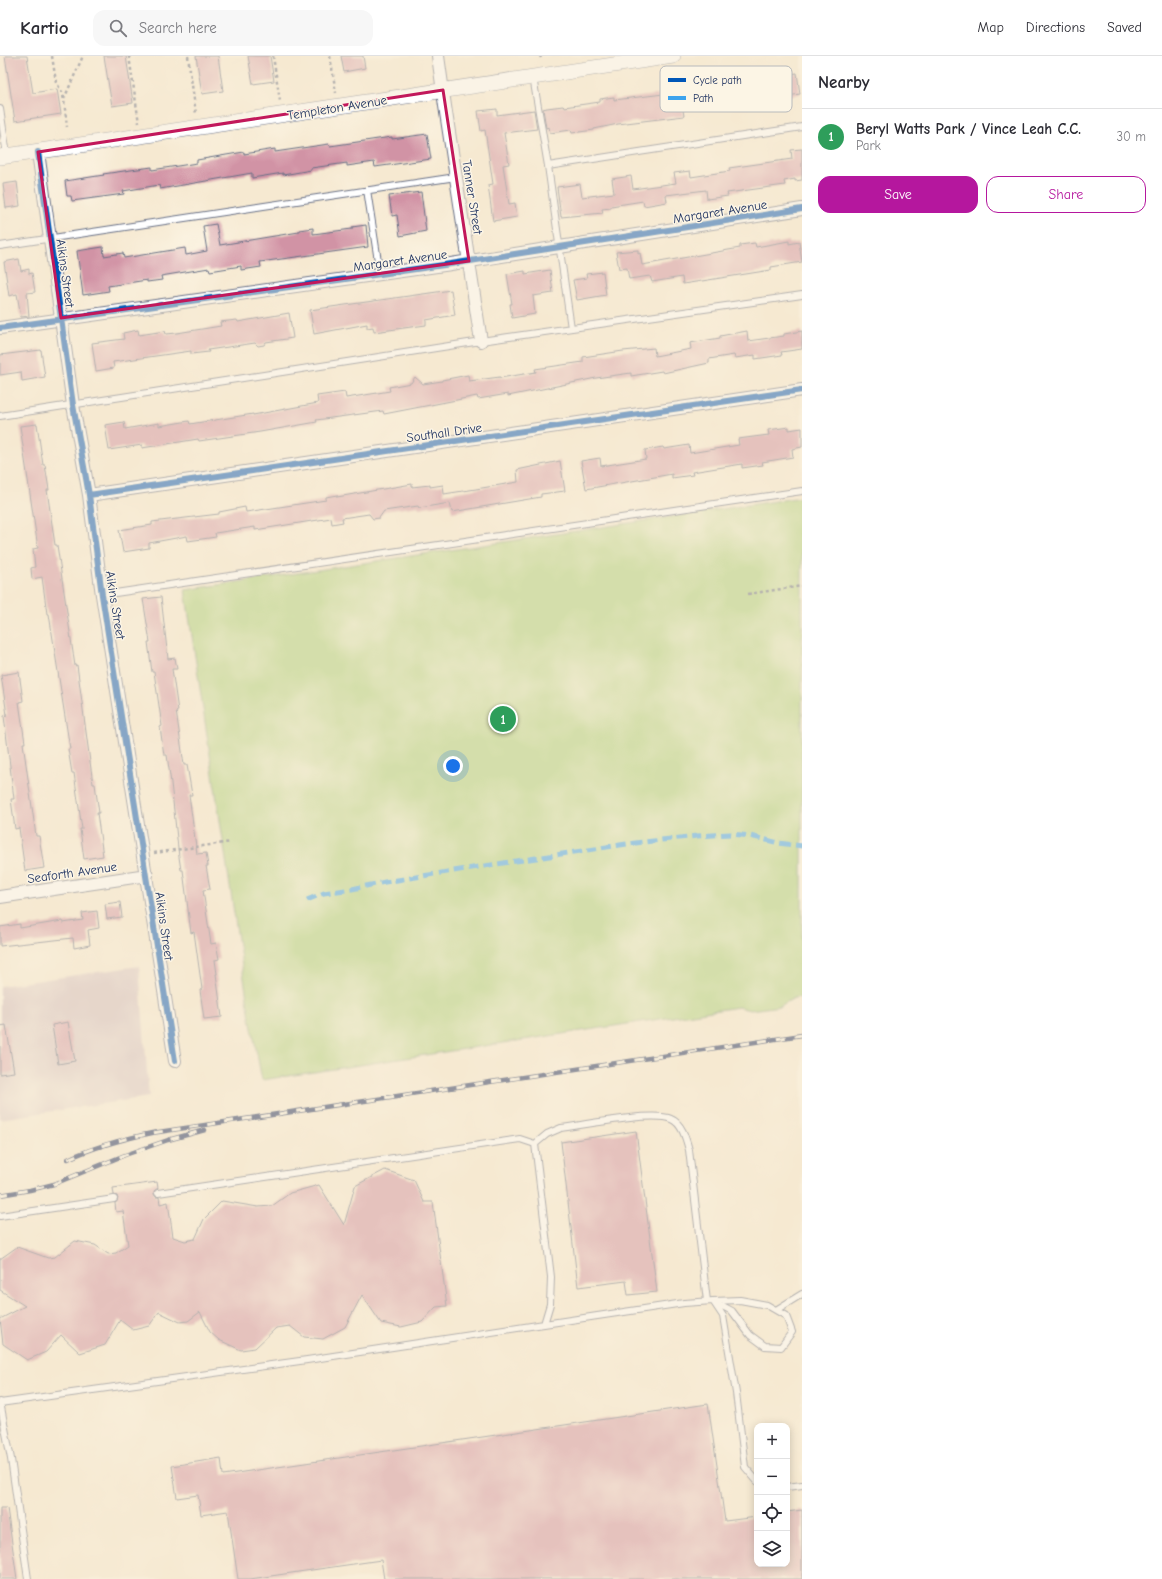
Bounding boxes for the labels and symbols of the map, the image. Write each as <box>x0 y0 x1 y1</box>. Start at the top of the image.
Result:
legend <box>660 66 792 112</box>
text: Cycle path <box>693 74 742 87</box>
street label: Templeton Avenue <box>286 92 388 123</box>
text: Path <box>693 92 714 105</box>
street label: Tanner Street <box>459 159 486 237</box>
street label: Margaret Avenue <box>672 197 769 226</box>
street label: Aikins Street <box>53 238 78 310</box>
street label: Margaret Avenue <box>352 246 449 275</box>
street label: Southall Drive <box>405 420 483 445</box>
street label: Aikins Street <box>103 570 129 642</box>
pin: 1 <box>490 704 516 734</box>
your location <box>443 756 463 776</box>
street label: Seaforth Avenue <box>26 859 118 886</box>
street label: Aikins Street <box>152 891 177 963</box>

